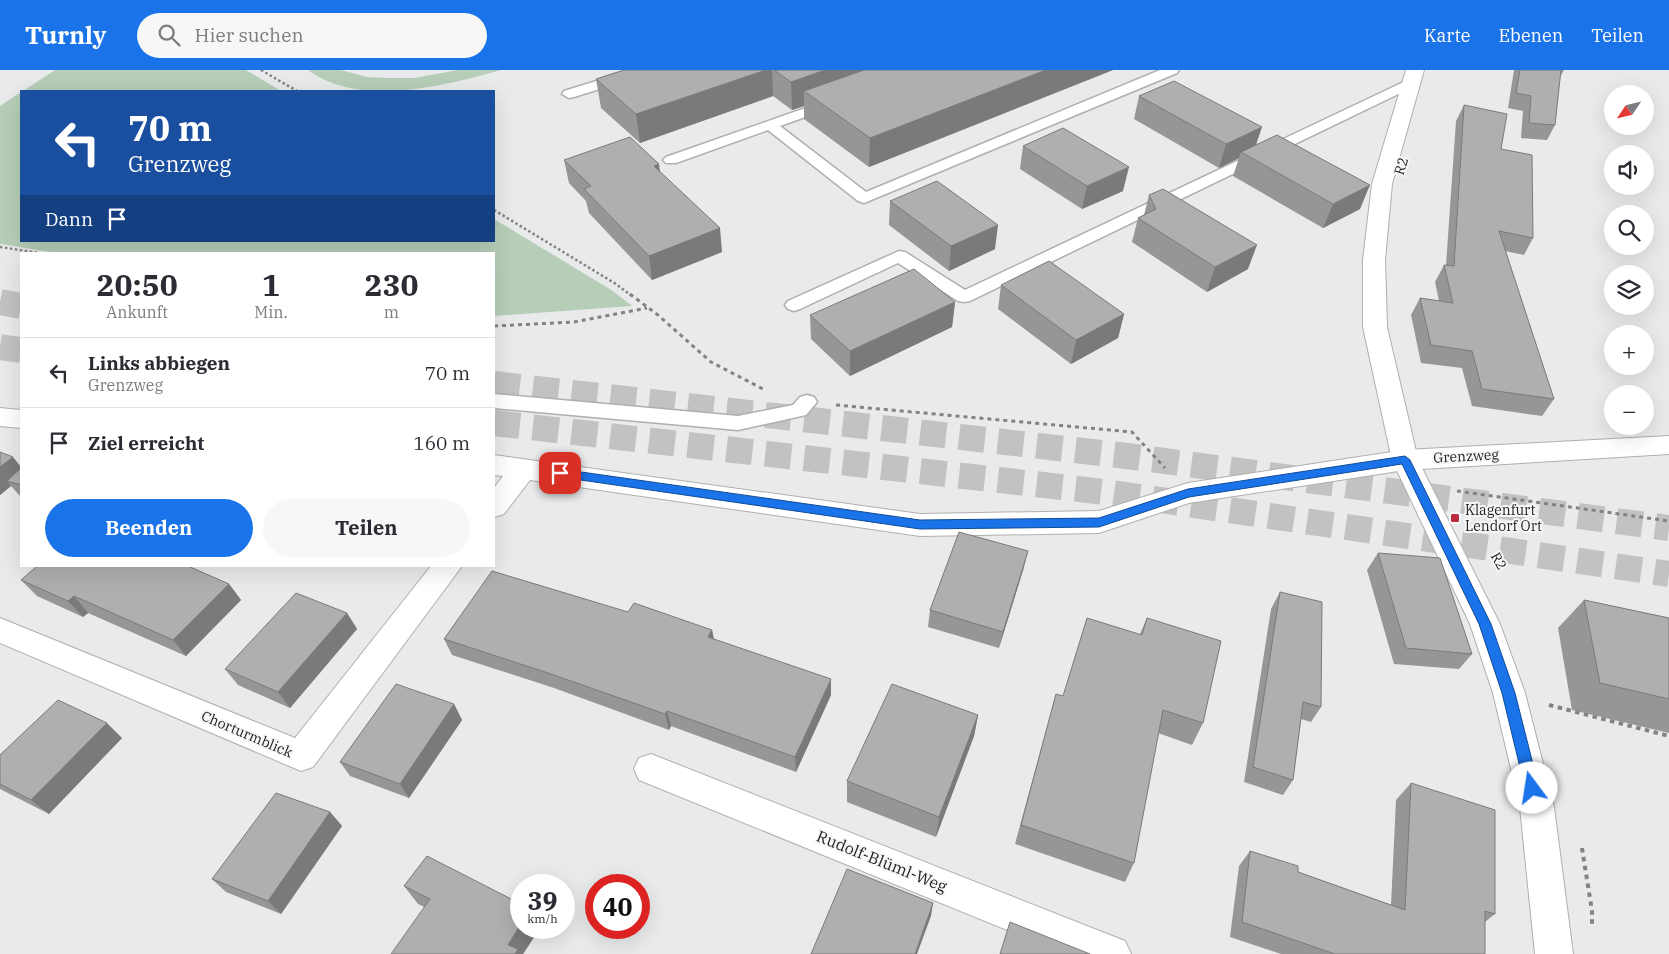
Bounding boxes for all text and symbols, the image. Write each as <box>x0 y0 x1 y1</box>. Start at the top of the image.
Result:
search box <box>137 13 487 58</box>
text: Turnly <box>25 19 107 51</box>
icon: search <box>155 21 183 49</box>
text: Hier suchen <box>195 23 304 47</box>
text: Karte <box>1424 24 1470 47</box>
text: Ebenen <box>1498 24 1563 47</box>
text: Teilen <box>1591 24 1644 47</box>
north arrow <box>1604 85 1654 135</box>
map controls <box>1604 85 1654 435</box>
text: 70 m <box>128 105 212 151</box>
icon: left <box>45 110 110 175</box>
button: sound <box>1604 145 1654 195</box>
text: Grenzweg <box>128 149 231 178</box>
street label: R2 <box>1390 155 1412 177</box>
icon: arrive <box>103 205 131 233</box>
button: search <box>1604 205 1654 255</box>
text: Dann <box>45 207 93 231</box>
text: 20:50 <box>97 265 178 304</box>
text: 1 <box>262 265 280 304</box>
text: 230 <box>364 265 418 304</box>
button: layers <box>1604 265 1654 315</box>
text: Ankunft <box>106 302 168 322</box>
text: Min. <box>254 302 288 322</box>
text: m <box>384 302 399 322</box>
button: + <box>1604 325 1654 375</box>
text: Links abbiegen <box>88 351 230 375</box>
icon: left <box>45 359 73 387</box>
text: 70 m <box>425 361 470 385</box>
text: Grenzweg <box>88 375 163 395</box>
button: − <box>1604 385 1654 435</box>
icon: arrive <box>45 429 73 457</box>
text: Ziel erreicht <box>88 431 204 455</box>
text: 160 m <box>413 431 470 455</box>
street label: Grenzweg <box>1433 445 1500 467</box>
pin <box>539 452 581 494</box>
icon: arrive <box>546 459 574 487</box>
button: Beenden <box>45 499 253 557</box>
button: Teilen <box>263 499 470 557</box>
place label: Klagenfurt Lendorf Ort <box>1465 501 1542 535</box>
marker: Klagenfurt Lendorf Ort <box>1449 512 1461 524</box>
street label: R2 <box>1487 549 1511 573</box>
street label: Chorturmblick <box>199 707 296 762</box>
position arrow <box>1505 761 1557 813</box>
street label: Rudolf-Blüml-Weg <box>814 826 950 896</box>
speed limit sign: 40 <box>585 874 650 939</box>
text: 39 <box>527 884 558 917</box>
text: km/h <box>527 911 558 926</box>

